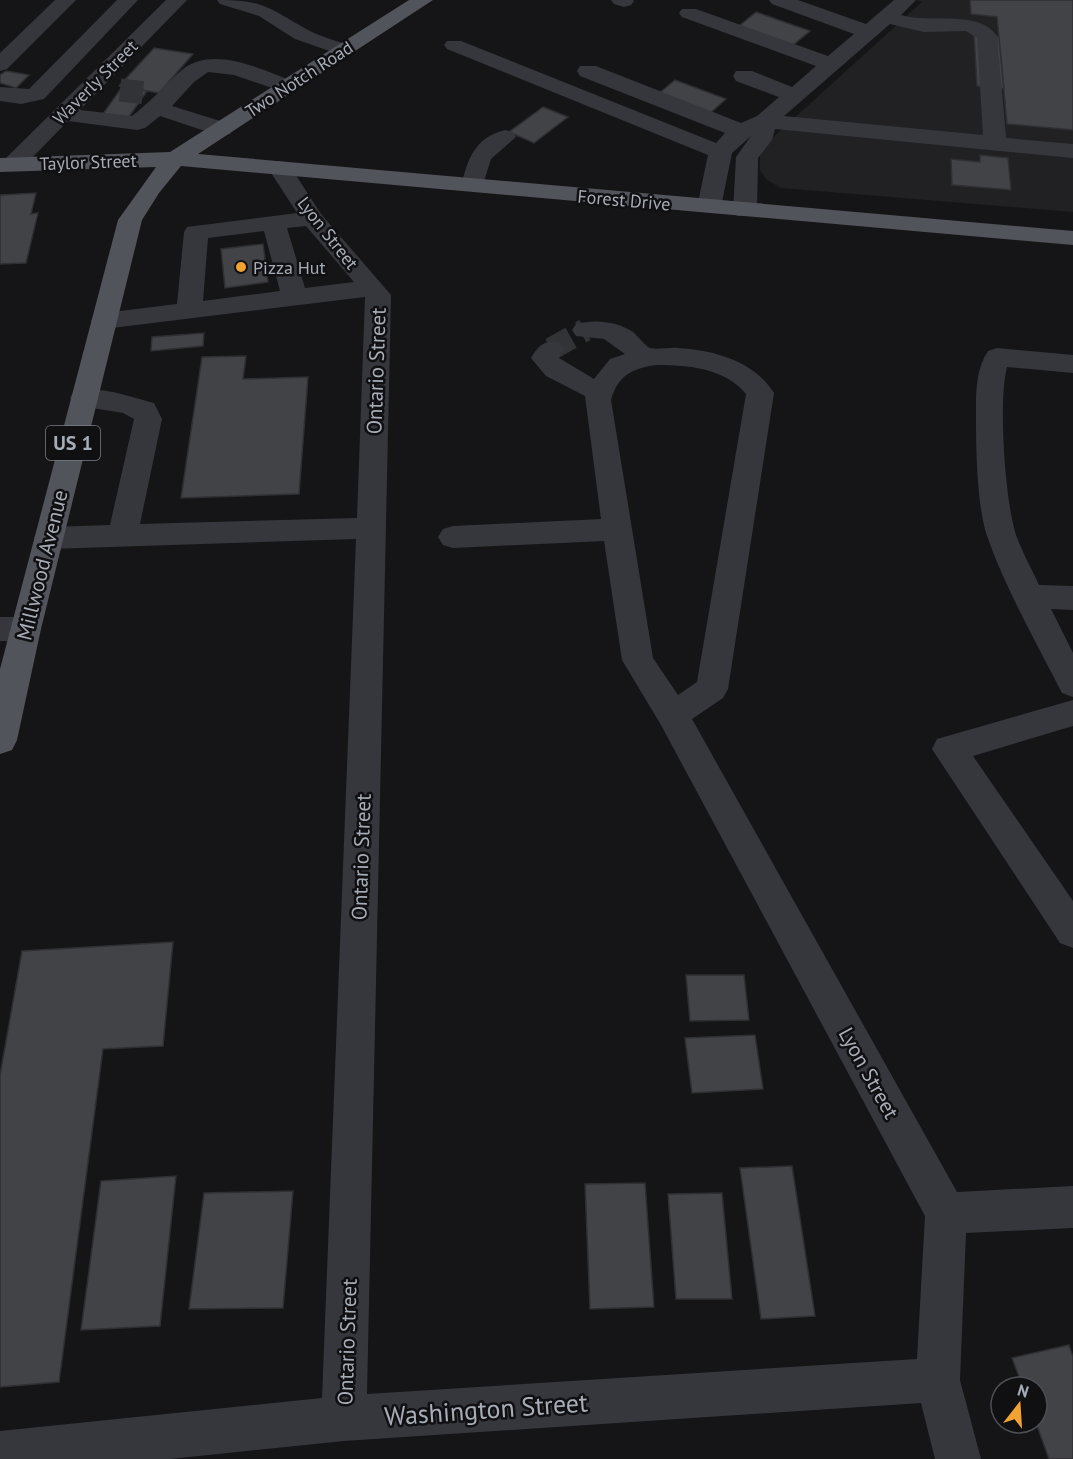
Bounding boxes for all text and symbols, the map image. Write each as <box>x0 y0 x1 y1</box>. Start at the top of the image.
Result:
street label: Waverly Street <box>48 35 142 129</box>
street label: Two Notch Road <box>241 36 357 122</box>
street label: Taylor Street <box>39 149 137 175</box>
street label: Forest Drive <box>577 184 671 216</box>
street label: Lyon Street <box>292 192 364 274</box>
place label: Pizza Hut <box>253 256 326 279</box>
marker: Pizza Hut <box>234 260 248 274</box>
street label: Ontario Street <box>360 307 392 435</box>
road number: US 1 <box>46 426 100 460</box>
street label: Millwood Avenue <box>10 487 74 643</box>
street label: Ontario Street <box>345 793 377 921</box>
street label: Lyon Street <box>833 1023 905 1123</box>
street label: Ontario Street <box>331 1278 363 1406</box>
north arrow <box>989 1375 1049 1435</box>
text: N <box>1015 1380 1031 1402</box>
street label: Washington Street <box>383 1385 589 1433</box>

